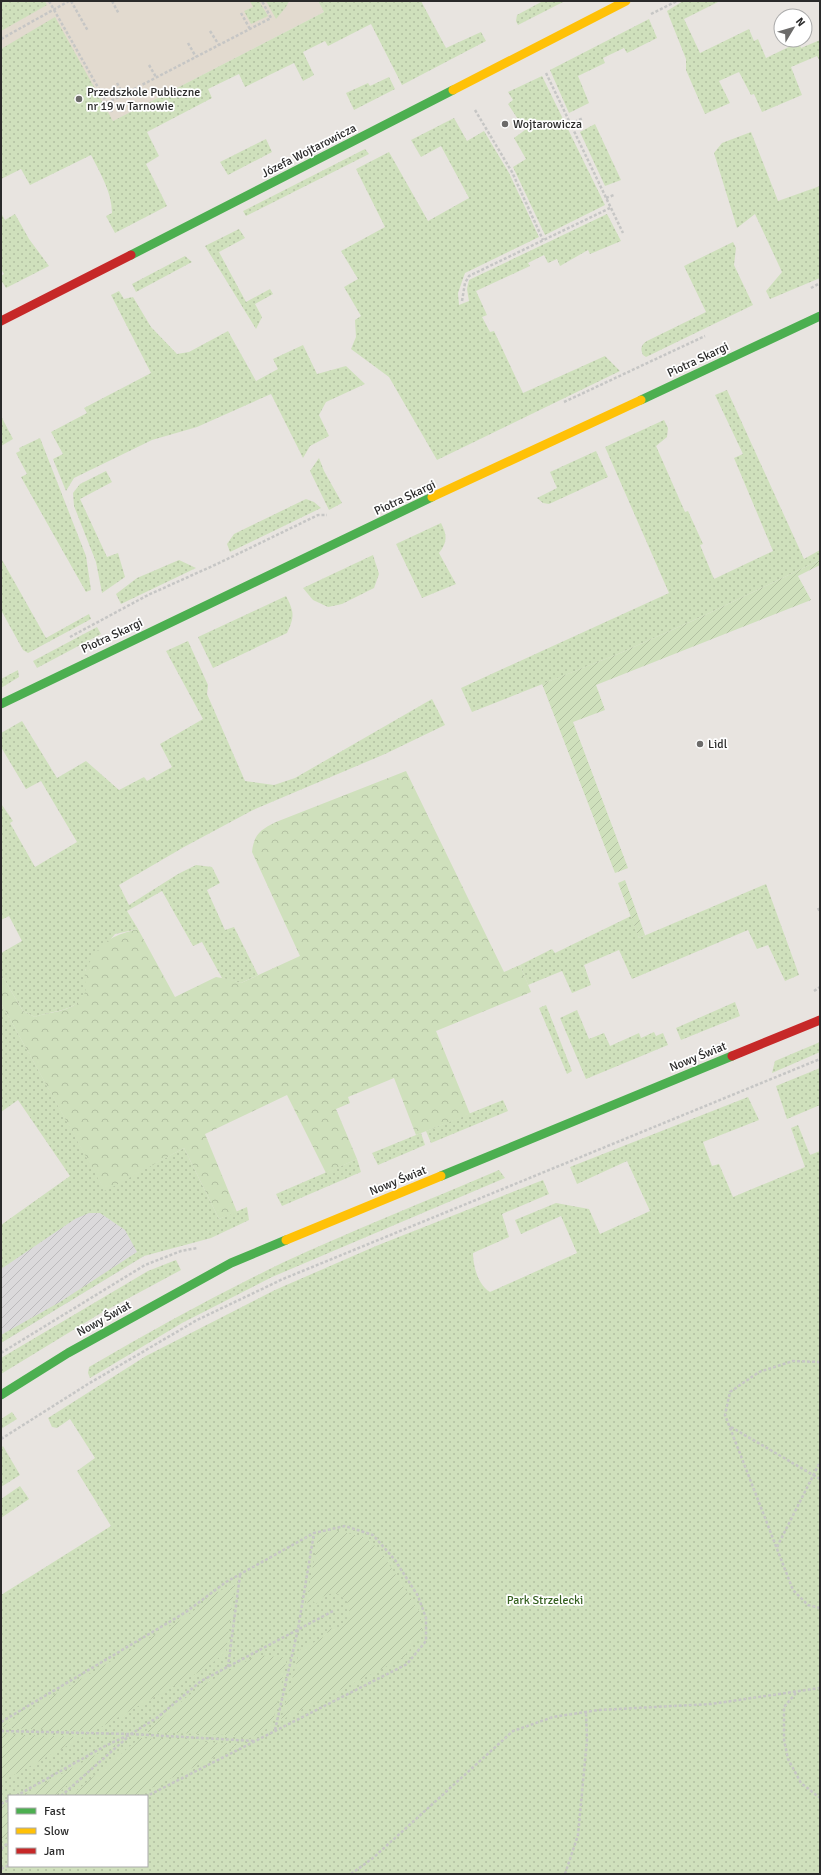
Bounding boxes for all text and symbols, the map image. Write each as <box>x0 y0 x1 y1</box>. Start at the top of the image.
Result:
north arrow <box>773 8 813 48</box>
text: N <box>793 15 808 29</box>
place label: Przedszkole Publiczne nr 19 w Tarnowie <box>87 85 200 114</box>
marker: Przedszkole Publiczne nr 19 w Tarnowie <box>74 94 84 104</box>
place label: Wojtarowicza <box>513 117 582 132</box>
marker: Wojtarowicza <box>500 119 510 129</box>
street label: Józefa Wojtarowicza <box>259 121 359 181</box>
street label: Piotra Skargi <box>665 339 731 381</box>
street label: Piotra Skargi <box>372 477 438 519</box>
street label: Piotra Skargi <box>79 615 145 657</box>
place label: Lidl <box>708 737 728 752</box>
marker: Lidl <box>695 739 705 749</box>
street label: Nowy Świat <box>667 1039 729 1075</box>
street label: Nowy Świat <box>367 1163 429 1199</box>
street label: Nowy Świat <box>74 1298 134 1340</box>
park label: Park Strzelecki <box>507 1593 583 1608</box>
legend <box>8 1795 148 1867</box>
text: Fast <box>44 1804 65 1819</box>
text: Slow <box>44 1824 69 1839</box>
text: Jam <box>44 1844 65 1859</box>

